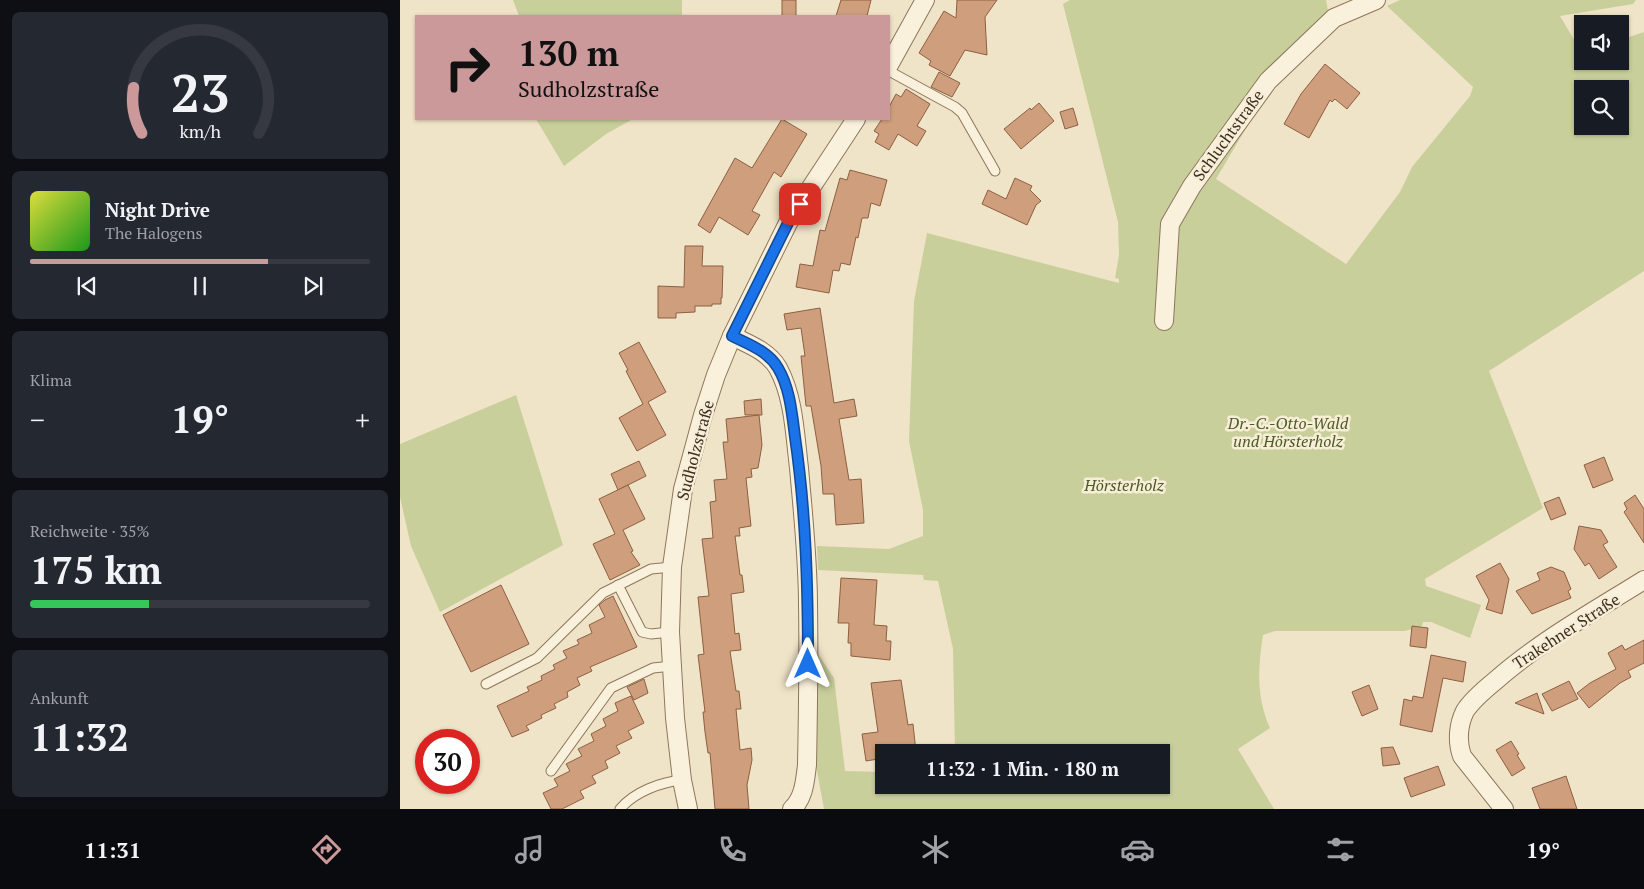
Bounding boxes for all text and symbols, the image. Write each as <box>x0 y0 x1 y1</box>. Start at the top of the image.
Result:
map controls <box>1574 15 1629 135</box>
button: sound <box>1574 15 1629 70</box>
text: 130 m <box>518 30 619 76</box>
icon: right <box>435 35 500 100</box>
text: 23 <box>171 58 229 127</box>
text: Sudholzstraße <box>518 74 659 103</box>
button: search <box>1574 80 1629 135</box>
street label: Schluchtstraße <box>1187 85 1269 185</box>
text: km/h <box>179 119 221 143</box>
pin <box>779 183 821 225</box>
icon: arrive <box>786 190 814 218</box>
text: Night Drive <box>105 197 210 222</box>
text: The Halogens <box>105 222 203 244</box>
icon: previous <box>73 272 101 300</box>
icon: pause <box>186 272 214 300</box>
icon: next <box>299 272 327 300</box>
text: Klima <box>30 369 72 391</box>
text: 19° <box>171 394 229 444</box>
street label: Sudholzstraße <box>671 397 719 503</box>
text: − <box>30 401 45 438</box>
text: + <box>355 401 370 438</box>
park label: Dr.-C.-Otto-Wald und Hörsterholz <box>1227 412 1349 452</box>
park label: Hörsterholz <box>1083 474 1165 496</box>
text: Reichweite · 35% <box>30 520 150 542</box>
text: 175 km <box>30 545 162 595</box>
street label: Trakehner Straße <box>1508 588 1624 674</box>
position arrow <box>781 637 833 689</box>
text: Ankunft <box>30 687 89 709</box>
text: 11:32 <box>30 712 129 762</box>
speed limit sign: 30 <box>415 729 480 794</box>
text: 11:32 · 1 Min. · 180 m <box>926 756 1119 781</box>
icon: directions <box>309 832 344 867</box>
icon: music <box>512 832 547 867</box>
icon: phone <box>715 832 750 867</box>
icon: climate <box>918 832 953 867</box>
icon: car <box>1120 832 1155 867</box>
icon: filters <box>1323 832 1358 867</box>
text: 11:31 <box>84 835 141 864</box>
text: 19° <box>1526 835 1560 864</box>

